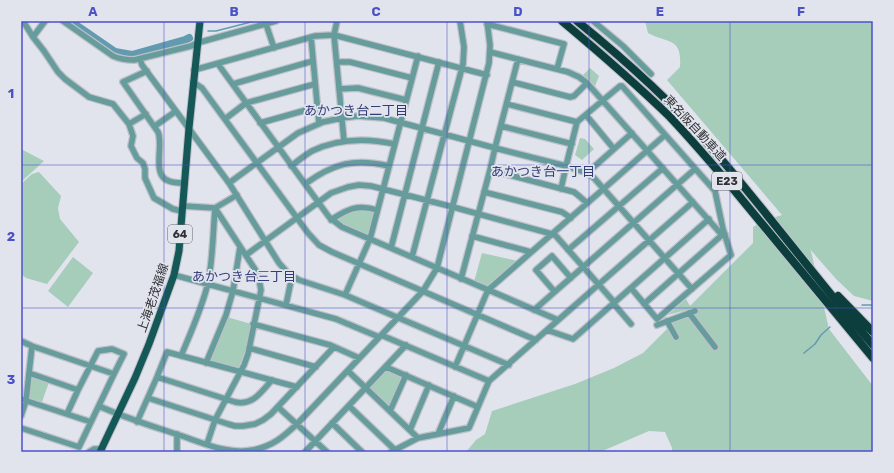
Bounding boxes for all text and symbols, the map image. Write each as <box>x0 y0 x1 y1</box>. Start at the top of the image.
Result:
text: A <box>88 4 98 19</box>
text: B <box>229 4 239 19</box>
text: C <box>371 4 381 19</box>
text: D <box>513 4 523 19</box>
text: E <box>656 4 664 19</box>
text: F <box>797 4 805 19</box>
text: 1 <box>8 86 14 101</box>
street label: 東名阪自動車道 <box>661 93 729 163</box>
district label: あかつき台二丁目 <box>304 103 408 118</box>
district label: あかつき台一丁目 <box>491 164 595 179</box>
road number: E23 <box>712 172 742 190</box>
road number: 64 <box>168 225 192 243</box>
text: 2 <box>7 229 15 244</box>
street label: 上海老茂福線 <box>135 262 171 334</box>
district label: あかつき台三丁目 <box>192 269 296 284</box>
text: 3 <box>7 372 16 387</box>

